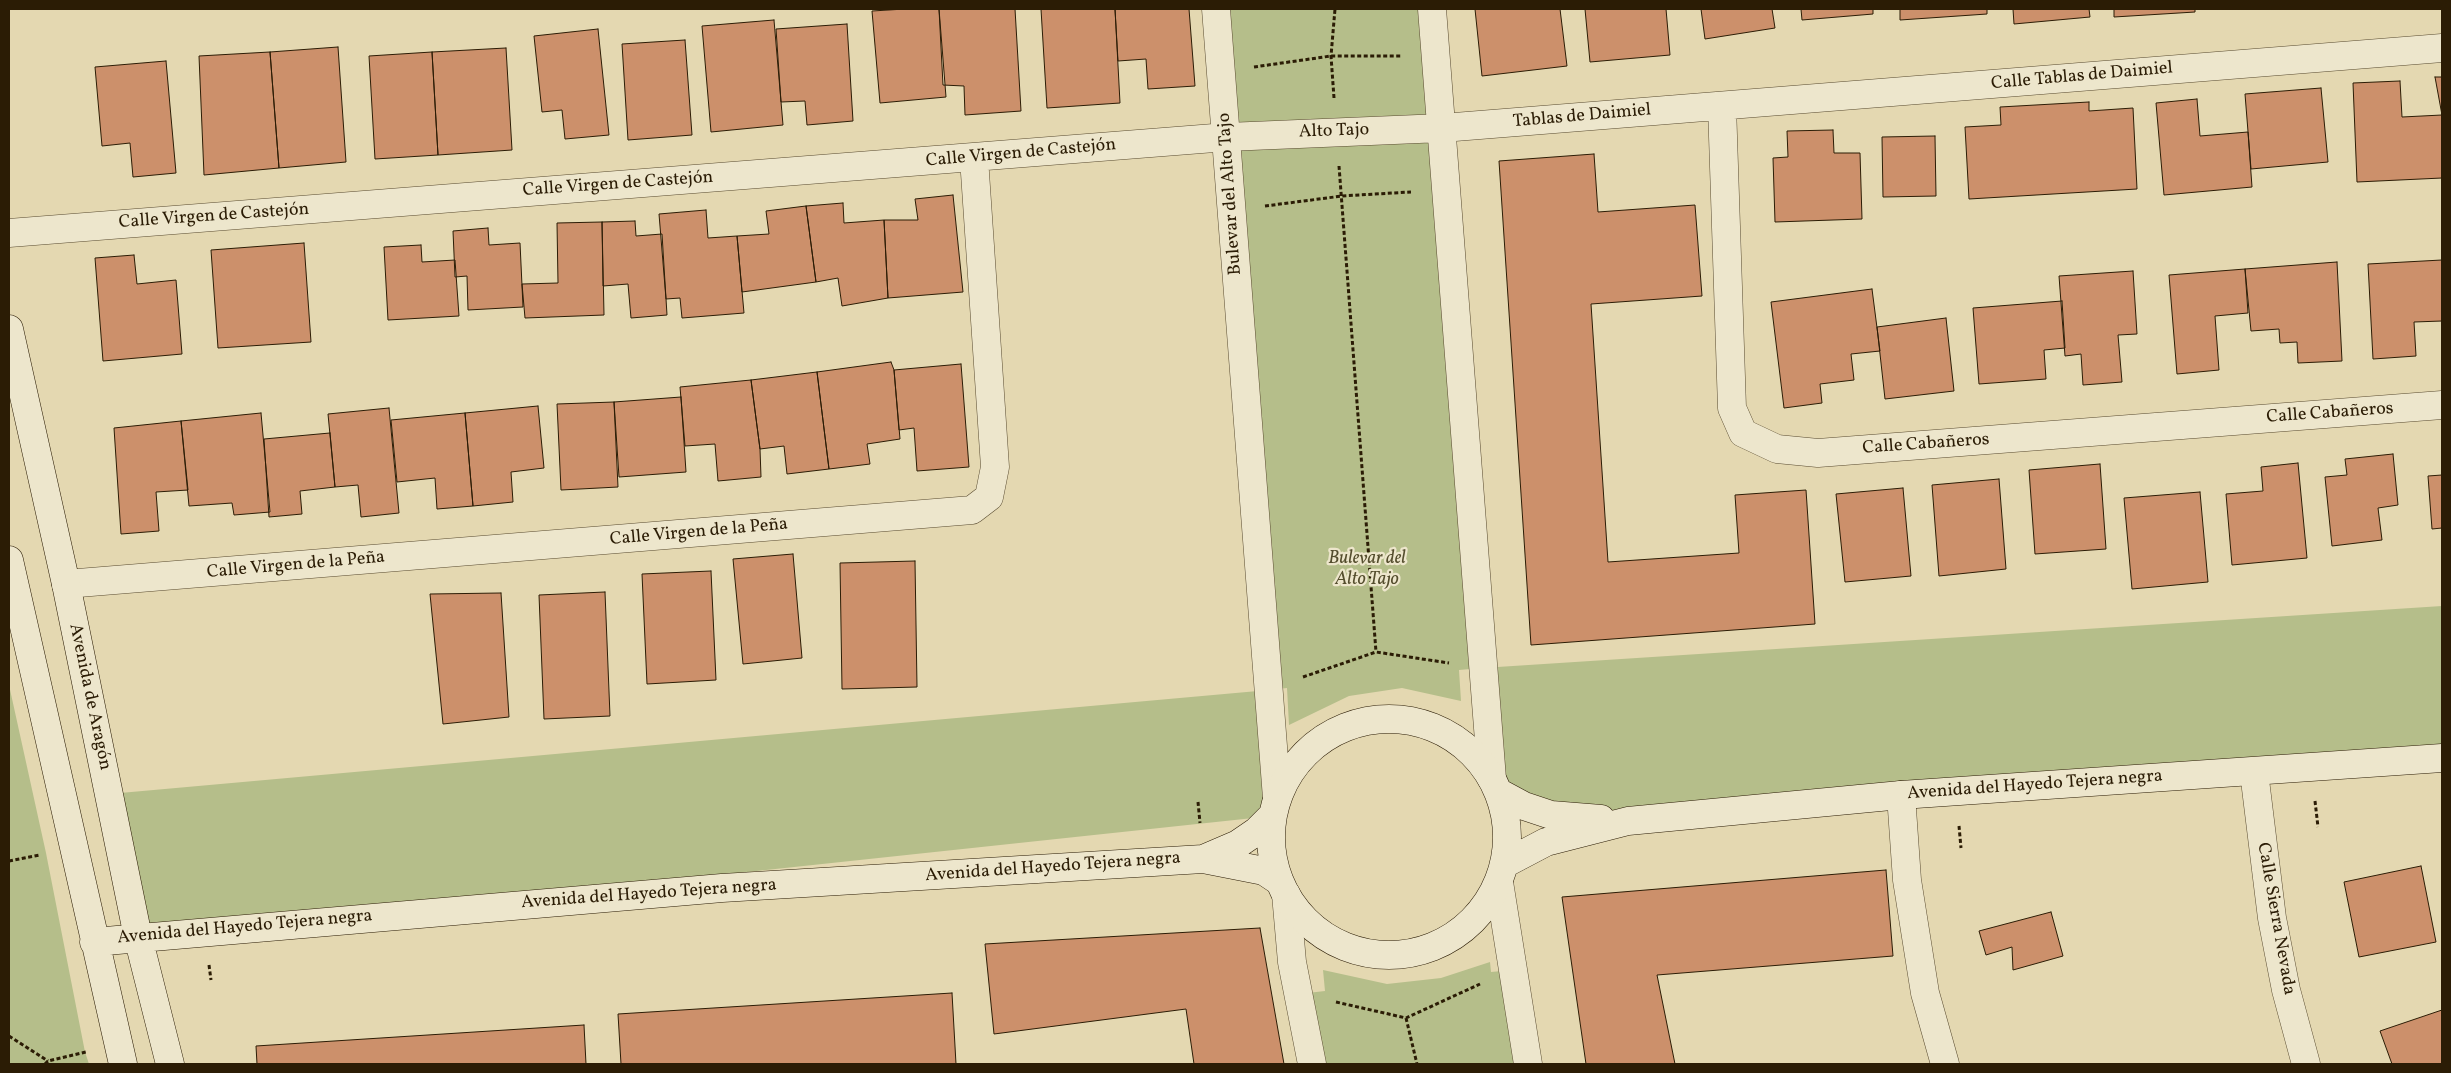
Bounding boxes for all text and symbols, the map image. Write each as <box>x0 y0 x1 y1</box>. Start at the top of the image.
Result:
street label: Calle Tablas de Daimiel <box>1990 58 2174 96</box>
street label: Tablas de Daimiel <box>1512 100 1652 134</box>
street label: Bulevar del Alto Tajo <box>1215 112 1247 276</box>
street label: Alto Tajo <box>1298 120 1370 144</box>
street label: Calle Virgen de Castejón <box>925 135 1117 173</box>
street label: Calle Virgen de Castejón <box>522 168 714 202</box>
street label: Calle Virgen de Castejón <box>118 200 310 234</box>
street label: Calle Cabañeros <box>2266 399 2394 429</box>
street label: Calle Cabañeros <box>1862 430 1990 460</box>
street label: Calle Virgen de la Peña <box>609 514 789 552</box>
street label: Calle Virgen de la Peña <box>206 547 386 585</box>
park label: Bulevar del Alto Tajo <box>1328 549 1406 592</box>
street label: Avenida de Aragón <box>63 622 115 772</box>
street label: Avenida del Hayedo Tejera negra <box>1907 766 2163 806</box>
street label: Calle Sierra Nevada <box>2251 841 2299 997</box>
street label: Avenida del Hayedo Tejera negra <box>925 848 1181 888</box>
street label: Avenida del Hayedo Tejera negra <box>521 875 777 915</box>
street label: Avenida del Hayedo Tejera negra <box>117 906 373 950</box>

